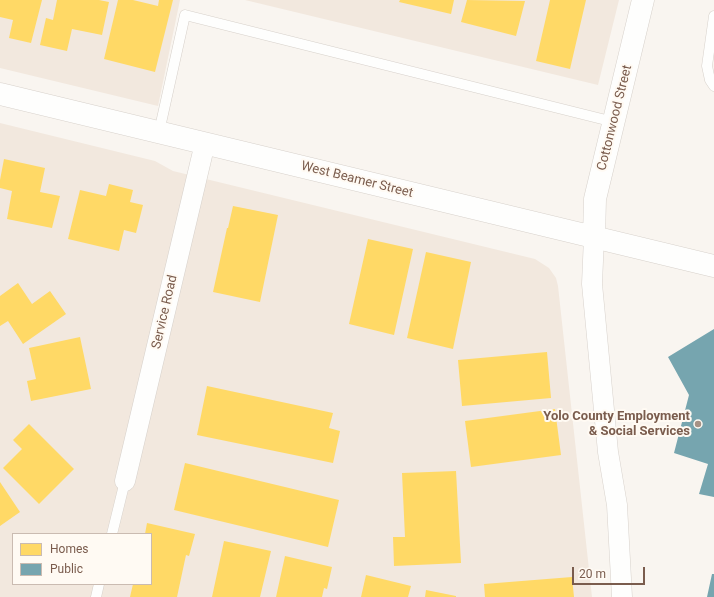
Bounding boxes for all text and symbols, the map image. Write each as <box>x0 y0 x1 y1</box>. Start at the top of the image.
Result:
street label: Cottonwood Street <box>594 64 636 172</box>
street label: West Beamer Street <box>299 159 415 201</box>
street label: Service Road <box>149 274 181 350</box>
place label: Yolo County Employment & Social Services <box>543 409 690 440</box>
marker: Yolo County Employment & Social Services <box>693 419 703 429</box>
legend <box>12 533 152 585</box>
text: Homes <box>50 542 88 556</box>
scale bar <box>574 559 647 585</box>
text: Public <box>50 562 83 576</box>
text: 20 m <box>579 567 606 581</box>

